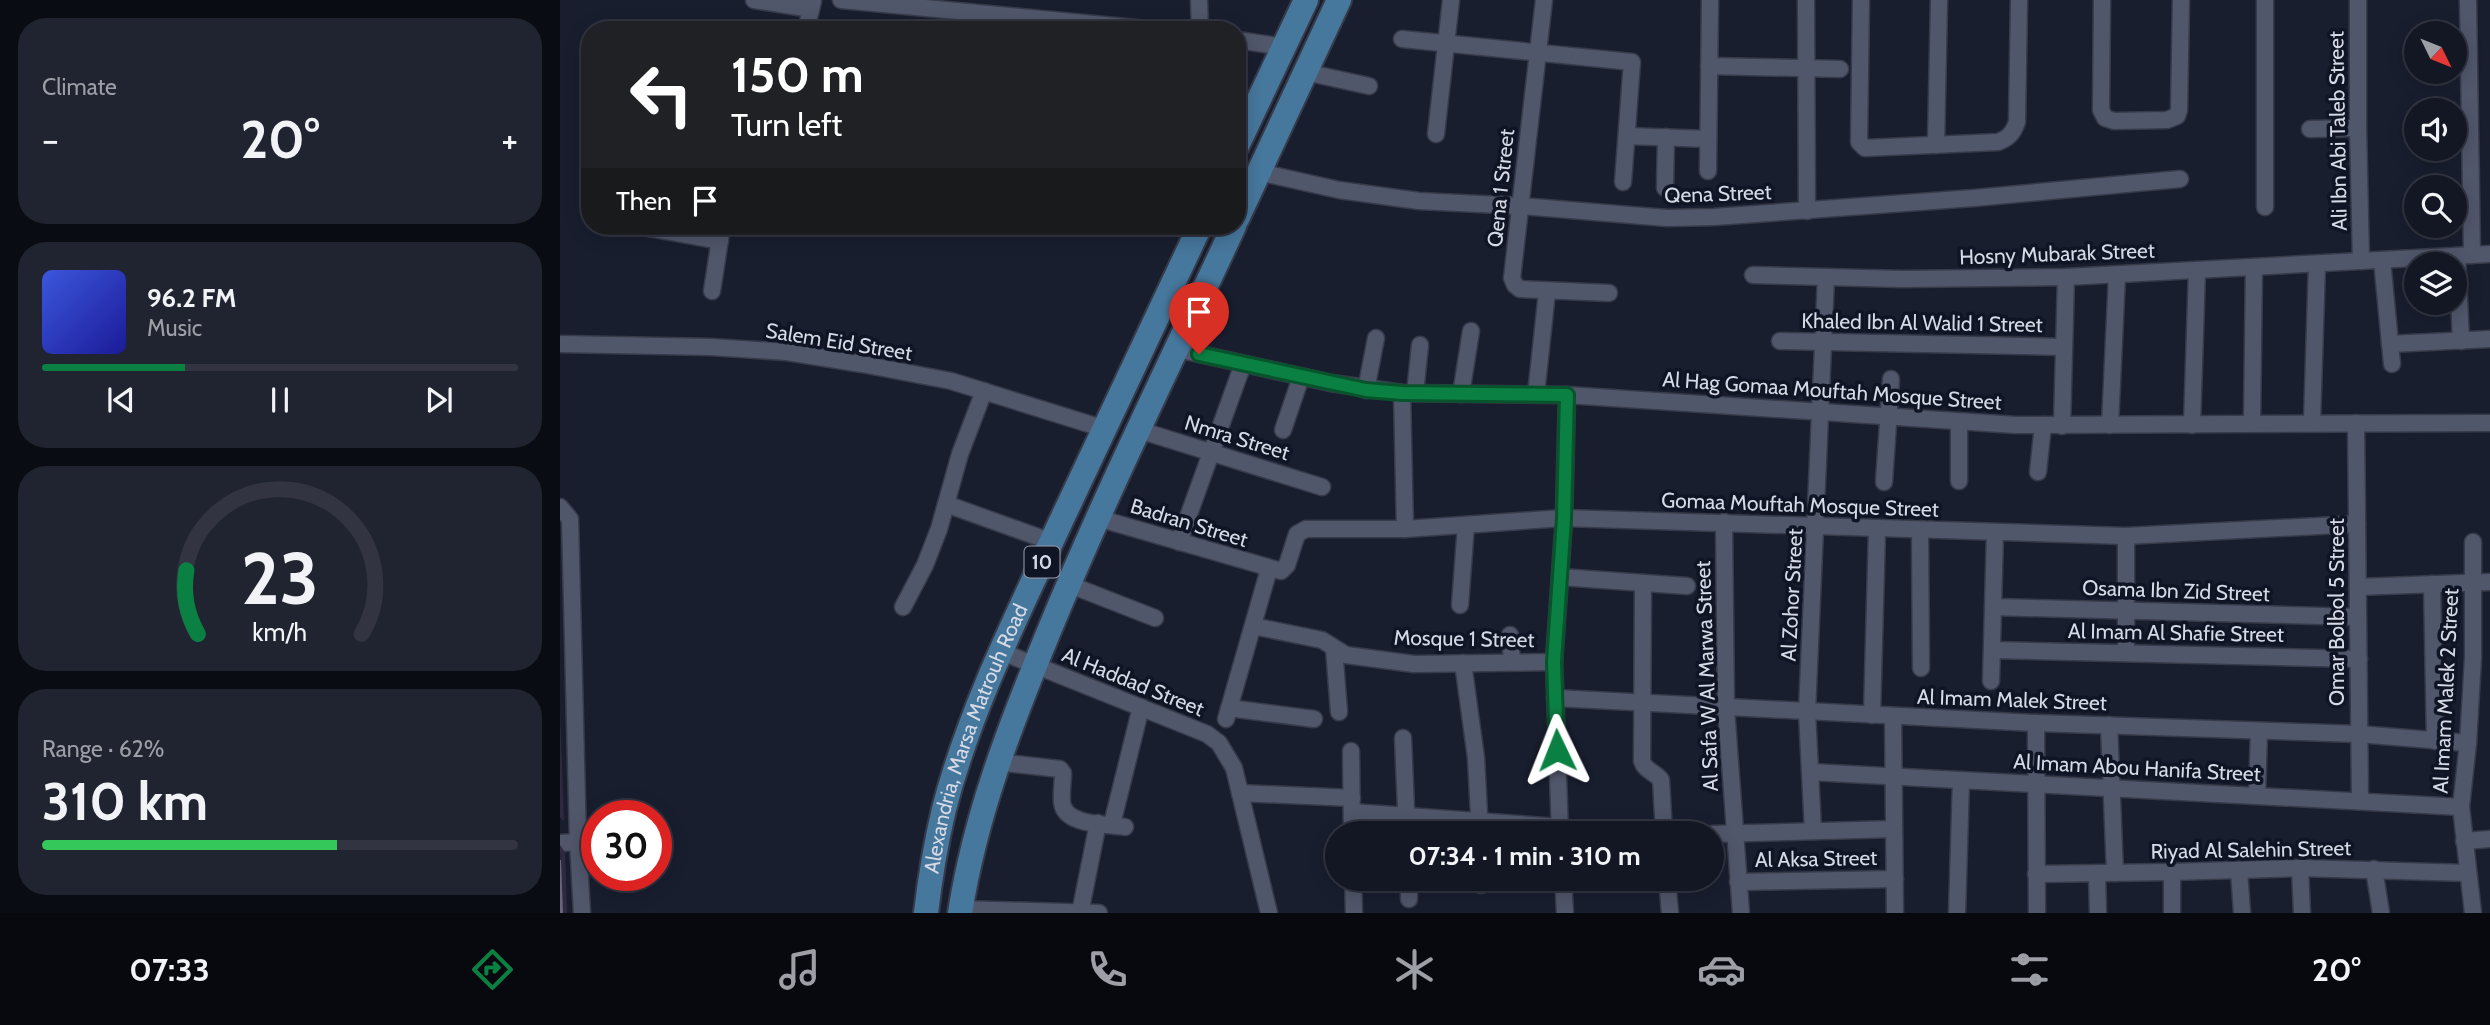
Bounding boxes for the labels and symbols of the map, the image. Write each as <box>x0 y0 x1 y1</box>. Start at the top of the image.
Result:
north arrow <box>2404 21 2468 84</box>
street label: Ali Ibn Abi Taleb Street <box>2323 31 2352 231</box>
street label: Qena 1 Street <box>1482 128 1519 248</box>
street label: Qena Street <box>1664 179 1772 208</box>
street label: Hosny Mubarak Street <box>1959 238 2155 269</box>
pin <box>1169 282 1229 354</box>
street label: Khaled Ibn Al Walid 1 Street <box>1801 308 2043 337</box>
street label: Salem Eid Street <box>764 318 914 365</box>
street label: Al Hag Gomaa Mouftah Mosque Street <box>1662 366 2002 415</box>
street label: Nmra Street <box>1182 410 1293 465</box>
street label: Gomaa Mouftah Mosque Street <box>1661 487 1939 522</box>
street label: Badran Street <box>1128 493 1251 552</box>
street label: Omar Bolbol 5 Street <box>2324 518 2349 706</box>
street label: Al Zohor Street <box>1776 528 1807 662</box>
road number: 10 <box>1024 547 1060 578</box>
street label: Al Safa W Al Marwa Street <box>1690 560 1723 792</box>
street label: Osama Ibn Zid Street <box>2082 575 2270 606</box>
street label: Al Imam Malek 2 Street <box>2428 588 2463 794</box>
street label: Alexandria, Marsa Matrouh Road <box>919 600 1033 875</box>
street label: Al Imam Al Shafie Street <box>2068 618 2284 647</box>
street label: Mosque 1 Street <box>1393 625 1535 652</box>
street label: Al Haddad Street <box>1059 642 1208 721</box>
street label: Al Imam Malek Street <box>1917 684 2107 715</box>
position arrow <box>1520 713 1594 787</box>
street label: Al Imam Abou Hanifa Street <box>2013 749 2261 786</box>
speed limit sign: 30 <box>581 800 672 891</box>
street label: Riyad Al Salehin Street <box>2150 835 2351 864</box>
street label: Al Aksa Street <box>1755 845 1877 872</box>

